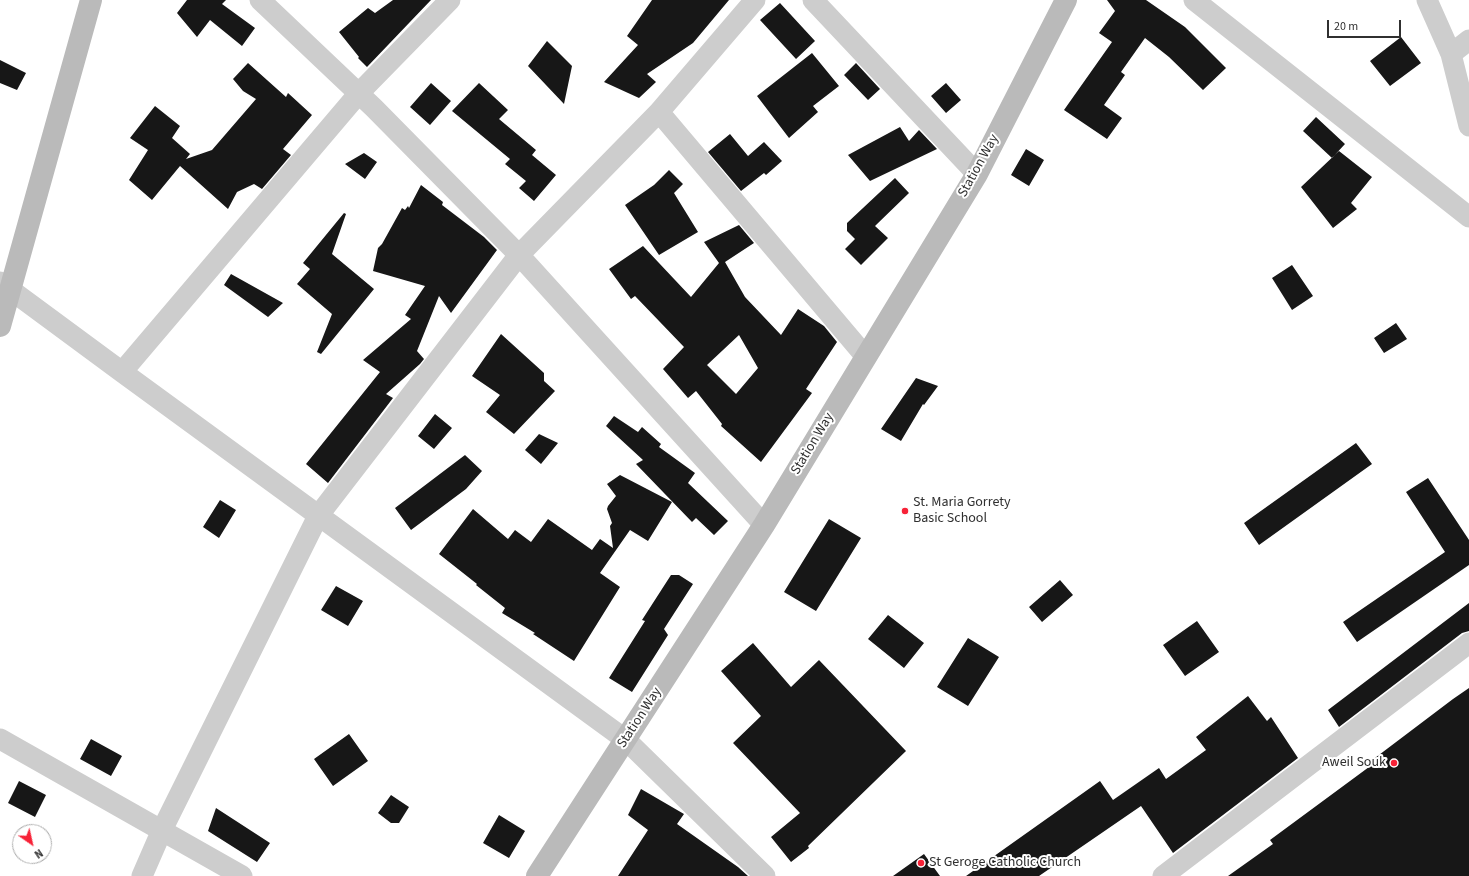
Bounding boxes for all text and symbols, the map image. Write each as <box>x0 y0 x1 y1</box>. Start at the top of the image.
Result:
scale bar <box>1329 12 1403 38</box>
text: 20 m <box>1334 18 1358 35</box>
street label: Station Way <box>955 132 1003 200</box>
street label: Station Way <box>788 410 838 478</box>
place label: St. Maria Gorrety Basic School <box>913 495 1011 528</box>
marker: St. Maria Gorrety Basic School <box>900 506 910 516</box>
street label: Station Way <box>614 684 666 752</box>
place label: Aweil Souk <box>1322 755 1386 771</box>
marker: Aweil Souk <box>1389 758 1399 768</box>
north arrow <box>12 824 52 864</box>
text: N <box>31 845 46 862</box>
place label: St Geroge Catholic Church <box>929 855 1081 871</box>
marker: St Geroge Catholic Church <box>916 858 926 868</box>

